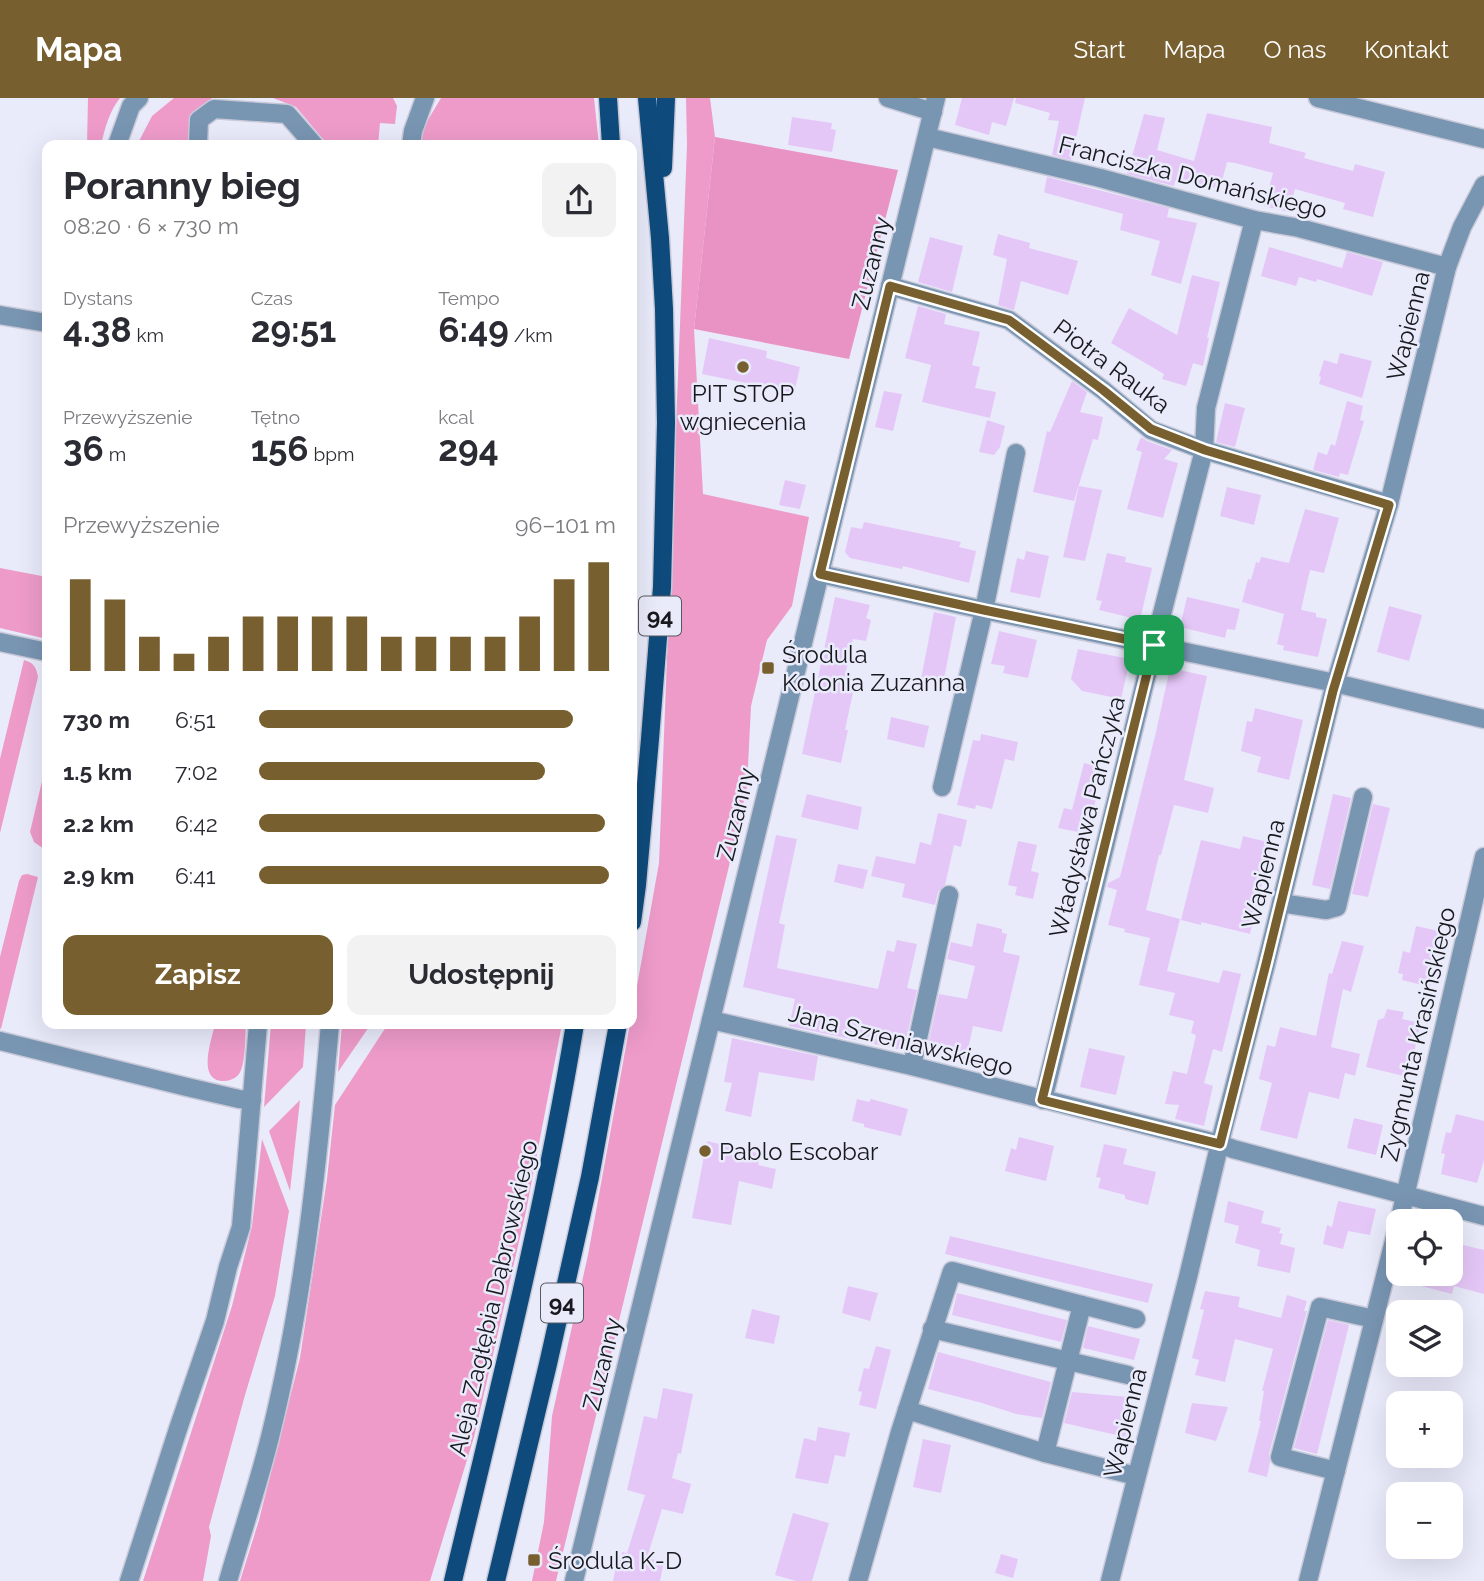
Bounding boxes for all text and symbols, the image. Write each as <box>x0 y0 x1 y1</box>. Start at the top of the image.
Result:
text: Mapa <box>35 30 122 69</box>
text: Start <box>1074 35 1126 64</box>
text: Mapa <box>1164 35 1225 64</box>
text: O nas <box>1263 35 1326 64</box>
text: Kontakt <box>1364 35 1449 64</box>
street label: Franciszka Domańskiego <box>1056 130 1330 224</box>
text: Poranny bieg <box>63 163 301 208</box>
button: share <box>542 163 616 237</box>
text: 08:20 · 6 × 730 m <box>63 212 239 239</box>
street label: Zuzanny <box>845 214 897 312</box>
street label: Wapienna <box>1380 268 1436 384</box>
text: Dystans <box>63 287 133 309</box>
text: Czas <box>251 287 293 309</box>
text: Tempo <box>438 287 499 309</box>
text: 4.38 <box>63 309 132 350</box>
text: 29:51 <box>251 309 336 350</box>
text: 6:49 <box>438 309 509 350</box>
street label: Piotra Rauka <box>1048 313 1176 419</box>
text: km <box>132 324 164 346</box>
text: /km <box>509 324 553 346</box>
marker: PIT STOP wgniecenia <box>735 359 751 375</box>
place label: PIT STOP wgniecenia <box>680 379 806 436</box>
text: Przewyższenie <box>63 406 192 428</box>
text: Tętno <box>251 406 300 428</box>
text: kcal <box>438 406 474 428</box>
text: 36 <box>63 428 104 469</box>
text: 156 <box>251 428 309 469</box>
text: 294 <box>438 428 499 469</box>
text: m <box>104 443 126 465</box>
text: bpm <box>309 443 354 465</box>
text: Przewyższenie <box>63 511 220 538</box>
text: 96–101 m <box>515 511 616 538</box>
road number: 94 <box>639 596 681 636</box>
pin <box>1124 615 1184 675</box>
icon: arrive <box>1135 626 1173 664</box>
place label: Środula Kolonia Zuzanna <box>782 640 965 697</box>
marker: Środula Kolonia Zuzanna <box>760 660 776 676</box>
street label: Władysława Pańczyka <box>1043 693 1131 941</box>
text: 730 m <box>63 706 130 733</box>
text: 6:51 <box>175 706 216 733</box>
text: 1.5 km <box>63 758 132 785</box>
text: 7:02 <box>175 758 218 785</box>
street label: Zuzanny <box>710 765 762 863</box>
text: 2.2 km <box>63 810 134 837</box>
text: 6:42 <box>175 810 218 837</box>
street label: Wapienna <box>1235 816 1291 932</box>
text: 2.9 km <box>63 862 134 889</box>
text: 6:41 <box>175 862 216 889</box>
street label: Zygmunta Krasińskiego <box>1375 904 1461 1164</box>
button: Zapisz <box>63 935 333 1015</box>
button: Udostępnij <box>347 935 616 1015</box>
street label: Jana Szreniawskiego <box>786 998 1016 1082</box>
street label: Aleja Zagłębia Dąbrowskiego <box>442 1137 544 1459</box>
place label: Pablo Escobar <box>719 1137 879 1166</box>
marker: Pablo Escobar <box>697 1143 713 1159</box>
map controls <box>1386 1209 1463 1559</box>
button: locate <box>1386 1209 1463 1286</box>
road number: 94 <box>541 1284 583 1322</box>
button: layers <box>1386 1300 1463 1377</box>
street label: Zuzanny <box>576 1315 628 1413</box>
street label: Wapienna <box>1097 1365 1153 1481</box>
button: + <box>1386 1391 1463 1468</box>
button: − <box>1386 1482 1463 1559</box>
place label: Środula K-D <box>548 1546 682 1575</box>
marker: Środula K-D <box>526 1552 542 1568</box>

